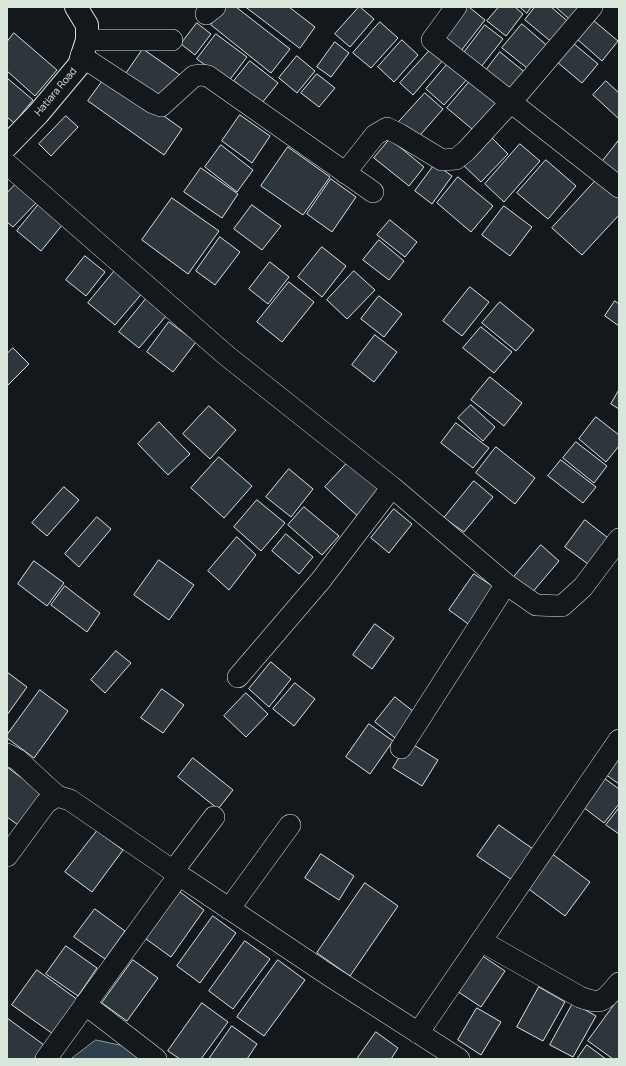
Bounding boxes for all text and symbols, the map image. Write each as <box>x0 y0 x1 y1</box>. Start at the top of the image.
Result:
street label: Hatiara Road <box>32 66 80 118</box>

